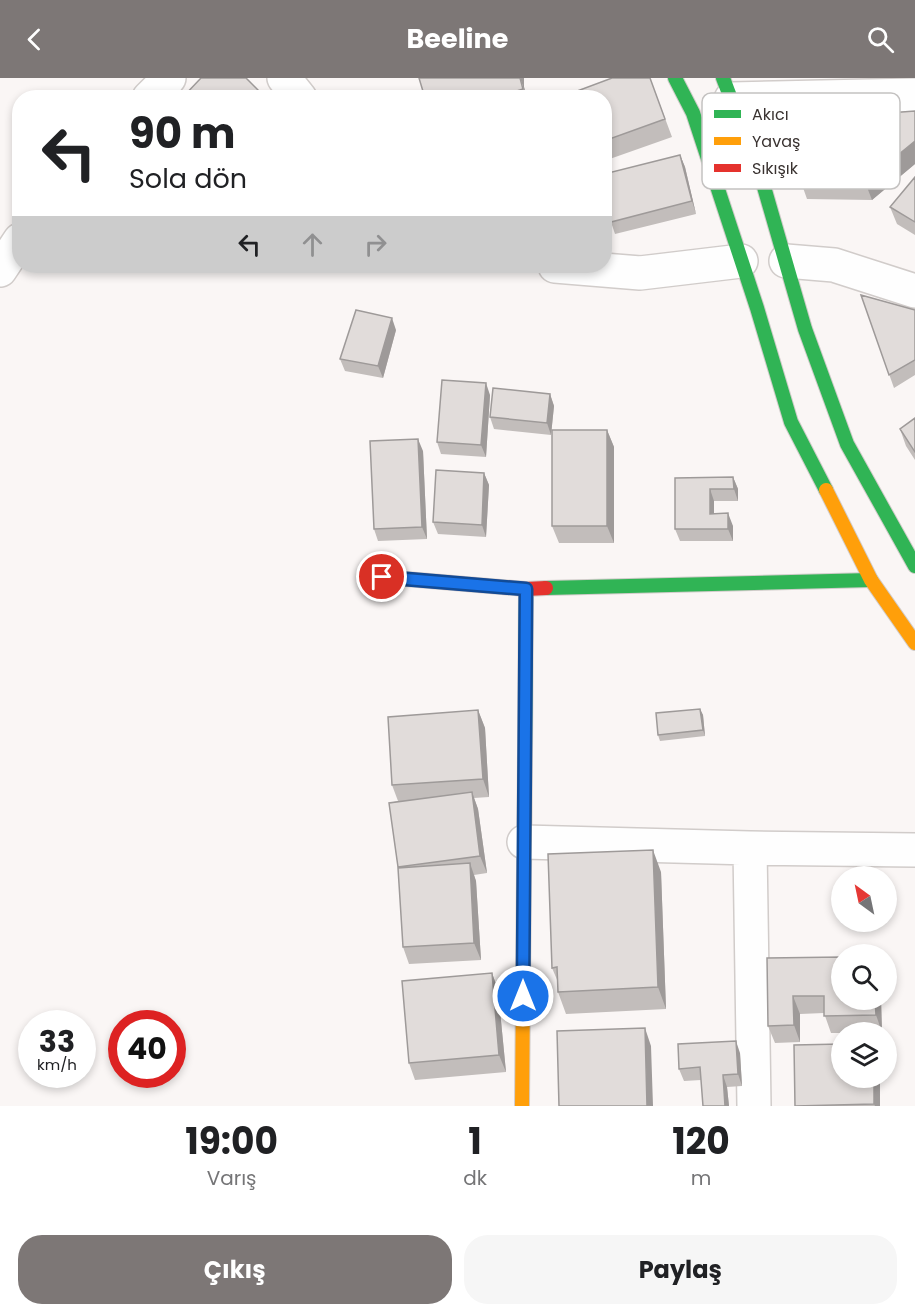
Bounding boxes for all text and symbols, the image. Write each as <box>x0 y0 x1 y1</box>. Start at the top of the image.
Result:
text: Beeline <box>407 20 508 57</box>
icon: back <box>18 23 51 56</box>
icon: search <box>864 23 897 56</box>
legend <box>702 93 900 189</box>
text: Akıcı <box>752 103 789 126</box>
text: 90 m <box>129 104 236 163</box>
icon: left <box>30 114 108 192</box>
text: Yavaş <box>752 130 800 153</box>
text: Sıkışık <box>752 157 799 180</box>
text: Sola dön <box>129 160 247 197</box>
icon: left <box>233 228 266 261</box>
icon: ahead <box>296 228 329 261</box>
icon: right <box>359 228 392 261</box>
pin <box>356 551 407 602</box>
icon: arrive <box>365 560 398 593</box>
north arrow <box>831 866 897 932</box>
map controls <box>831 866 897 1088</box>
button: search <box>831 944 897 1010</box>
position arrow <box>491 964 555 1028</box>
speed limit sign: 40 <box>108 1010 186 1088</box>
text: 33 <box>39 1020 75 1063</box>
button: layers <box>831 1022 897 1088</box>
text: km/h <box>37 1054 77 1075</box>
text: 19:00 <box>185 1116 278 1167</box>
text: 1 <box>468 1116 482 1167</box>
text: 120 <box>672 1116 730 1167</box>
text: Varış <box>207 1164 257 1192</box>
text: dk <box>463 1164 487 1192</box>
text: m <box>691 1164 711 1192</box>
button: Çıkış <box>18 1235 452 1304</box>
button: Paylaş <box>464 1235 897 1304</box>

